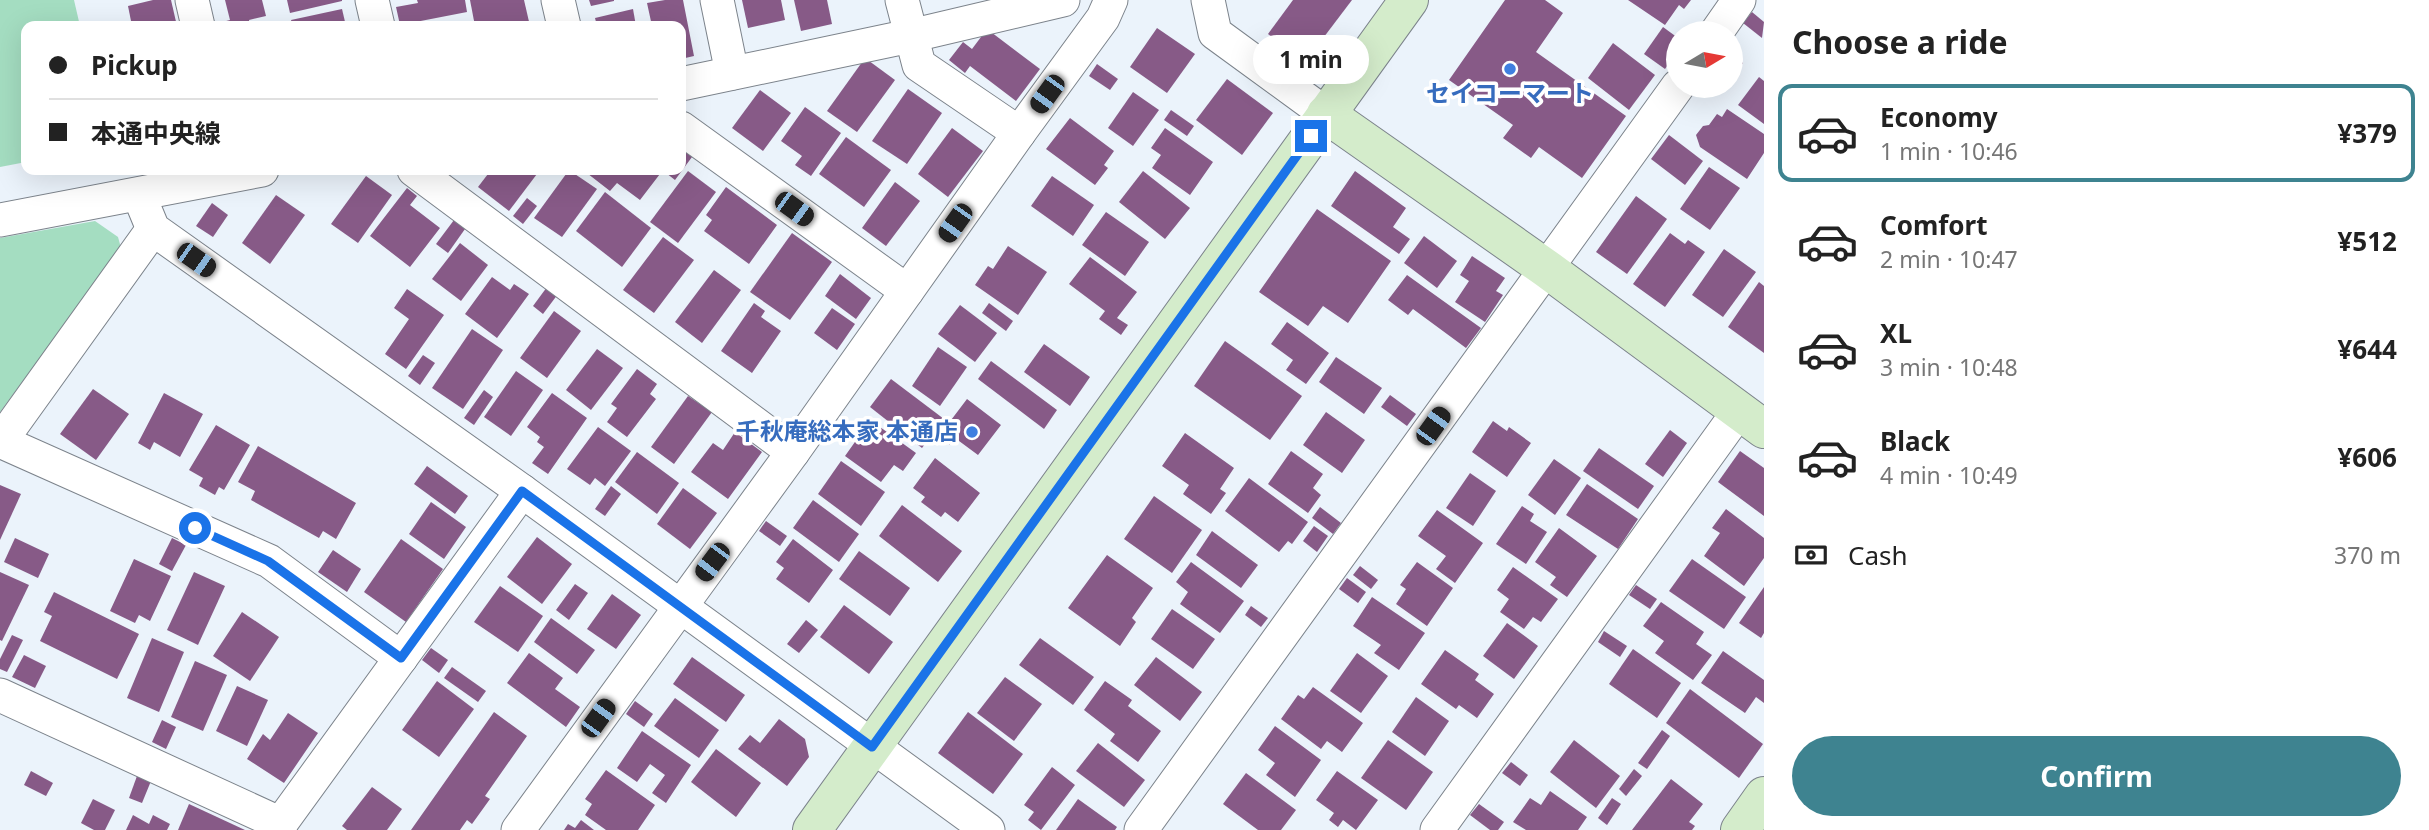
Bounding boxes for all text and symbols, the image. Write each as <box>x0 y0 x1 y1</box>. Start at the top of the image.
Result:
text: Choose a ride <box>1792 20 2008 63</box>
north arrow <box>1666 21 1743 98</box>
map controls <box>1666 21 1743 98</box>
callout: 1 min <box>1253 34 1369 83</box>
text: 1 min <box>1279 43 1343 75</box>
text: Pickup <box>91 47 178 83</box>
marker: セイコーマート <box>1502 61 1518 77</box>
car <box>1027 71 1068 117</box>
place label: セイコーマート <box>1426 76 1594 109</box>
text: Economy <box>1880 99 1998 135</box>
icon: car <box>1796 102 1859 165</box>
text: 本通中央線 <box>91 115 221 151</box>
text: ¥379 <box>2338 115 2397 151</box>
route end <box>1295 120 1327 152</box>
text: 1 min · 10:46 <box>1880 135 2018 167</box>
car <box>771 188 818 230</box>
car <box>935 200 976 246</box>
text: Comfort <box>1880 207 1988 243</box>
icon: car <box>1796 210 1859 273</box>
text: ¥512 <box>2338 223 2397 259</box>
car <box>173 239 220 281</box>
text: 2 min · 10:47 <box>1880 243 2018 275</box>
text: XL <box>1880 315 1912 351</box>
icon: car <box>1796 318 1859 381</box>
text: ¥644 <box>2338 331 2397 367</box>
text: 3 min · 10:48 <box>1880 351 2018 383</box>
car <box>1413 403 1454 449</box>
place label: 千秋庵総本家 本通店 <box>736 414 958 447</box>
text: Black <box>1880 423 1950 459</box>
marker: 千秋庵総本家 本通店 <box>964 424 980 440</box>
icon: car <box>1796 426 1859 489</box>
text: ¥606 <box>2338 439 2397 475</box>
text: 4 min · 10:49 <box>1880 459 2018 491</box>
route start <box>179 512 211 544</box>
icon: cash <box>1792 536 1830 574</box>
text: Cash <box>1848 537 1908 573</box>
car <box>691 539 734 585</box>
text: 370 m <box>2334 539 2401 571</box>
car <box>578 695 619 741</box>
button: Confirm <box>1792 736 2401 816</box>

